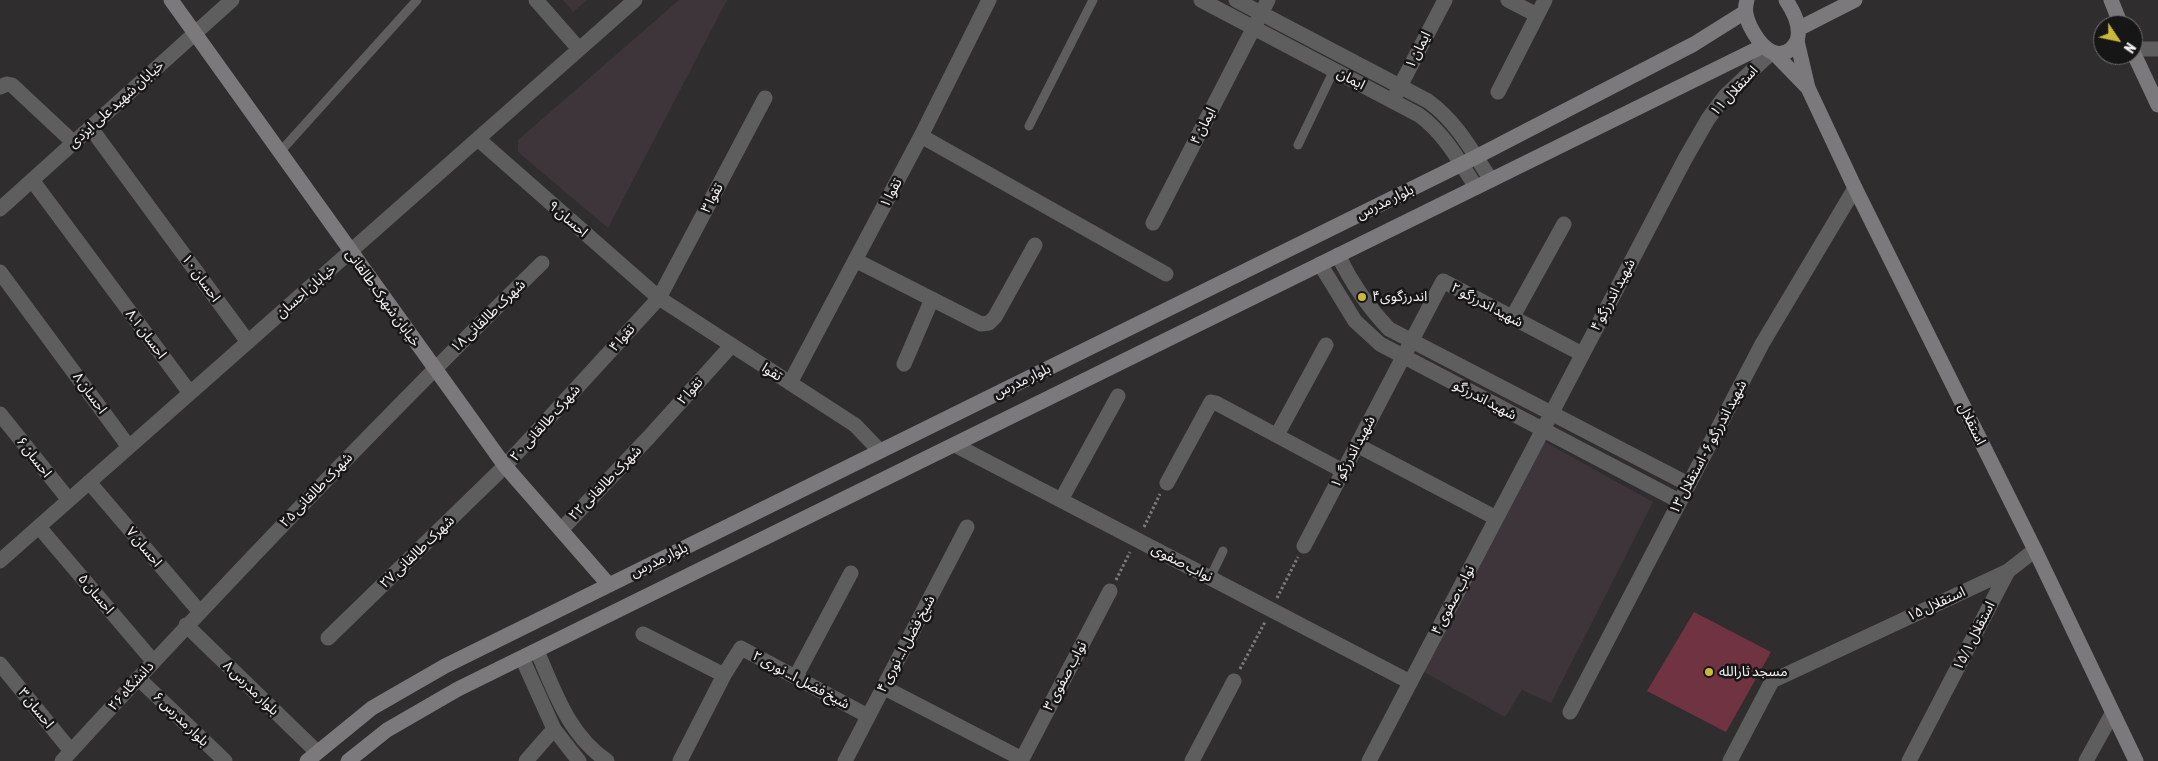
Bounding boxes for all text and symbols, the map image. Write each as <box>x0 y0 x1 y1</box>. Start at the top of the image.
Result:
north arrow <box>2093 15 2143 65</box>
street label: ایمان ۱ <box>1402 29 1434 71</box>
text: N <box>2121 40 2139 56</box>
street label: خیابان شهید علی ایزدی <box>65 57 167 151</box>
street label: استقلال ۱۱ <box>1707 62 1761 120</box>
street label: ایمان <box>1334 65 1368 93</box>
street label: ایمان ۴ <box>1187 105 1219 147</box>
street label: تقوا ۱ <box>876 175 906 211</box>
street label: تقوا ۳ <box>697 180 727 216</box>
street label: بلوار مدرس <box>1354 181 1416 223</box>
street label: احسان ۹ <box>545 197 591 241</box>
street label: خیابان شهرک طالقانی <box>342 246 424 350</box>
street label: احسان ۱۰ <box>178 251 224 305</box>
street label: شهید اندرزگو ۴ <box>1587 256 1639 334</box>
street label: خیابان احسان <box>273 260 339 322</box>
street label: شهرک طالقانی ۱۸ <box>447 276 529 356</box>
street label: شهید اندرزگو ۲ <box>1448 279 1526 331</box>
place label: اندرزگوی۴ <box>1372 289 1427 305</box>
marker: اندرزگوی۴ <box>1356 291 1368 303</box>
street label: احسان ۸.۱ <box>122 306 170 362</box>
street label: تقوا ۴ <box>605 321 639 355</box>
street label: تقوا <box>759 359 785 385</box>
street label: بلوار مدرس <box>991 360 1053 402</box>
street label: احسان ۸ <box>69 369 111 417</box>
street label: تقوا ۲ <box>673 374 707 408</box>
street label: شهید اندرزگو <box>1450 376 1520 424</box>
street label: شهید اندرزگو ۶ - استقلال ۱۳ <box>1666 377 1750 517</box>
street label: شهرک طالقانی ۲۰ <box>506 381 584 465</box>
street label: استقلال <box>1955 400 1989 448</box>
street label: شهید اندرزگو ۱ <box>1327 413 1379 491</box>
street label: احسان ۶ <box>13 433 55 481</box>
street label: شهرک طالقانی ۲۲ <box>565 442 645 524</box>
street label: شهرک طالقانی ۲۵ <box>276 449 356 531</box>
street label: شهرک طالقانی ۲۷ <box>376 512 458 592</box>
street label: احسان ۷ <box>122 524 166 570</box>
street label: بلوار مدرس <box>628 539 690 581</box>
street label: نواب صفوی <box>1149 540 1215 586</box>
street label: نواب صفوی ۴ <box>1428 562 1478 638</box>
street label: احسان ۵ <box>74 571 118 617</box>
street label: استقلال ۱۵ <box>1904 583 1968 625</box>
street label: شیخ فضل ا... نوری ۴ <box>873 593 939 695</box>
street label: استقلال ۱۵/۱ <box>1949 599 1999 673</box>
street label: نواب صفوی ۳ <box>1040 638 1090 714</box>
street label: شیخ فضل ا... نوری ۲ <box>750 647 852 713</box>
street label: بلوار مدرس ۸ <box>220 657 282 719</box>
street label: دانشگاه ۲۶ <box>105 658 157 714</box>
place label: مسجد ثارالله <box>1719 664 1788 680</box>
marker: مسجد ثارالله <box>1703 666 1715 678</box>
street label: احسان ۳ <box>15 684 57 732</box>
street label: بلوار مدرس ۶ <box>150 688 212 750</box>

